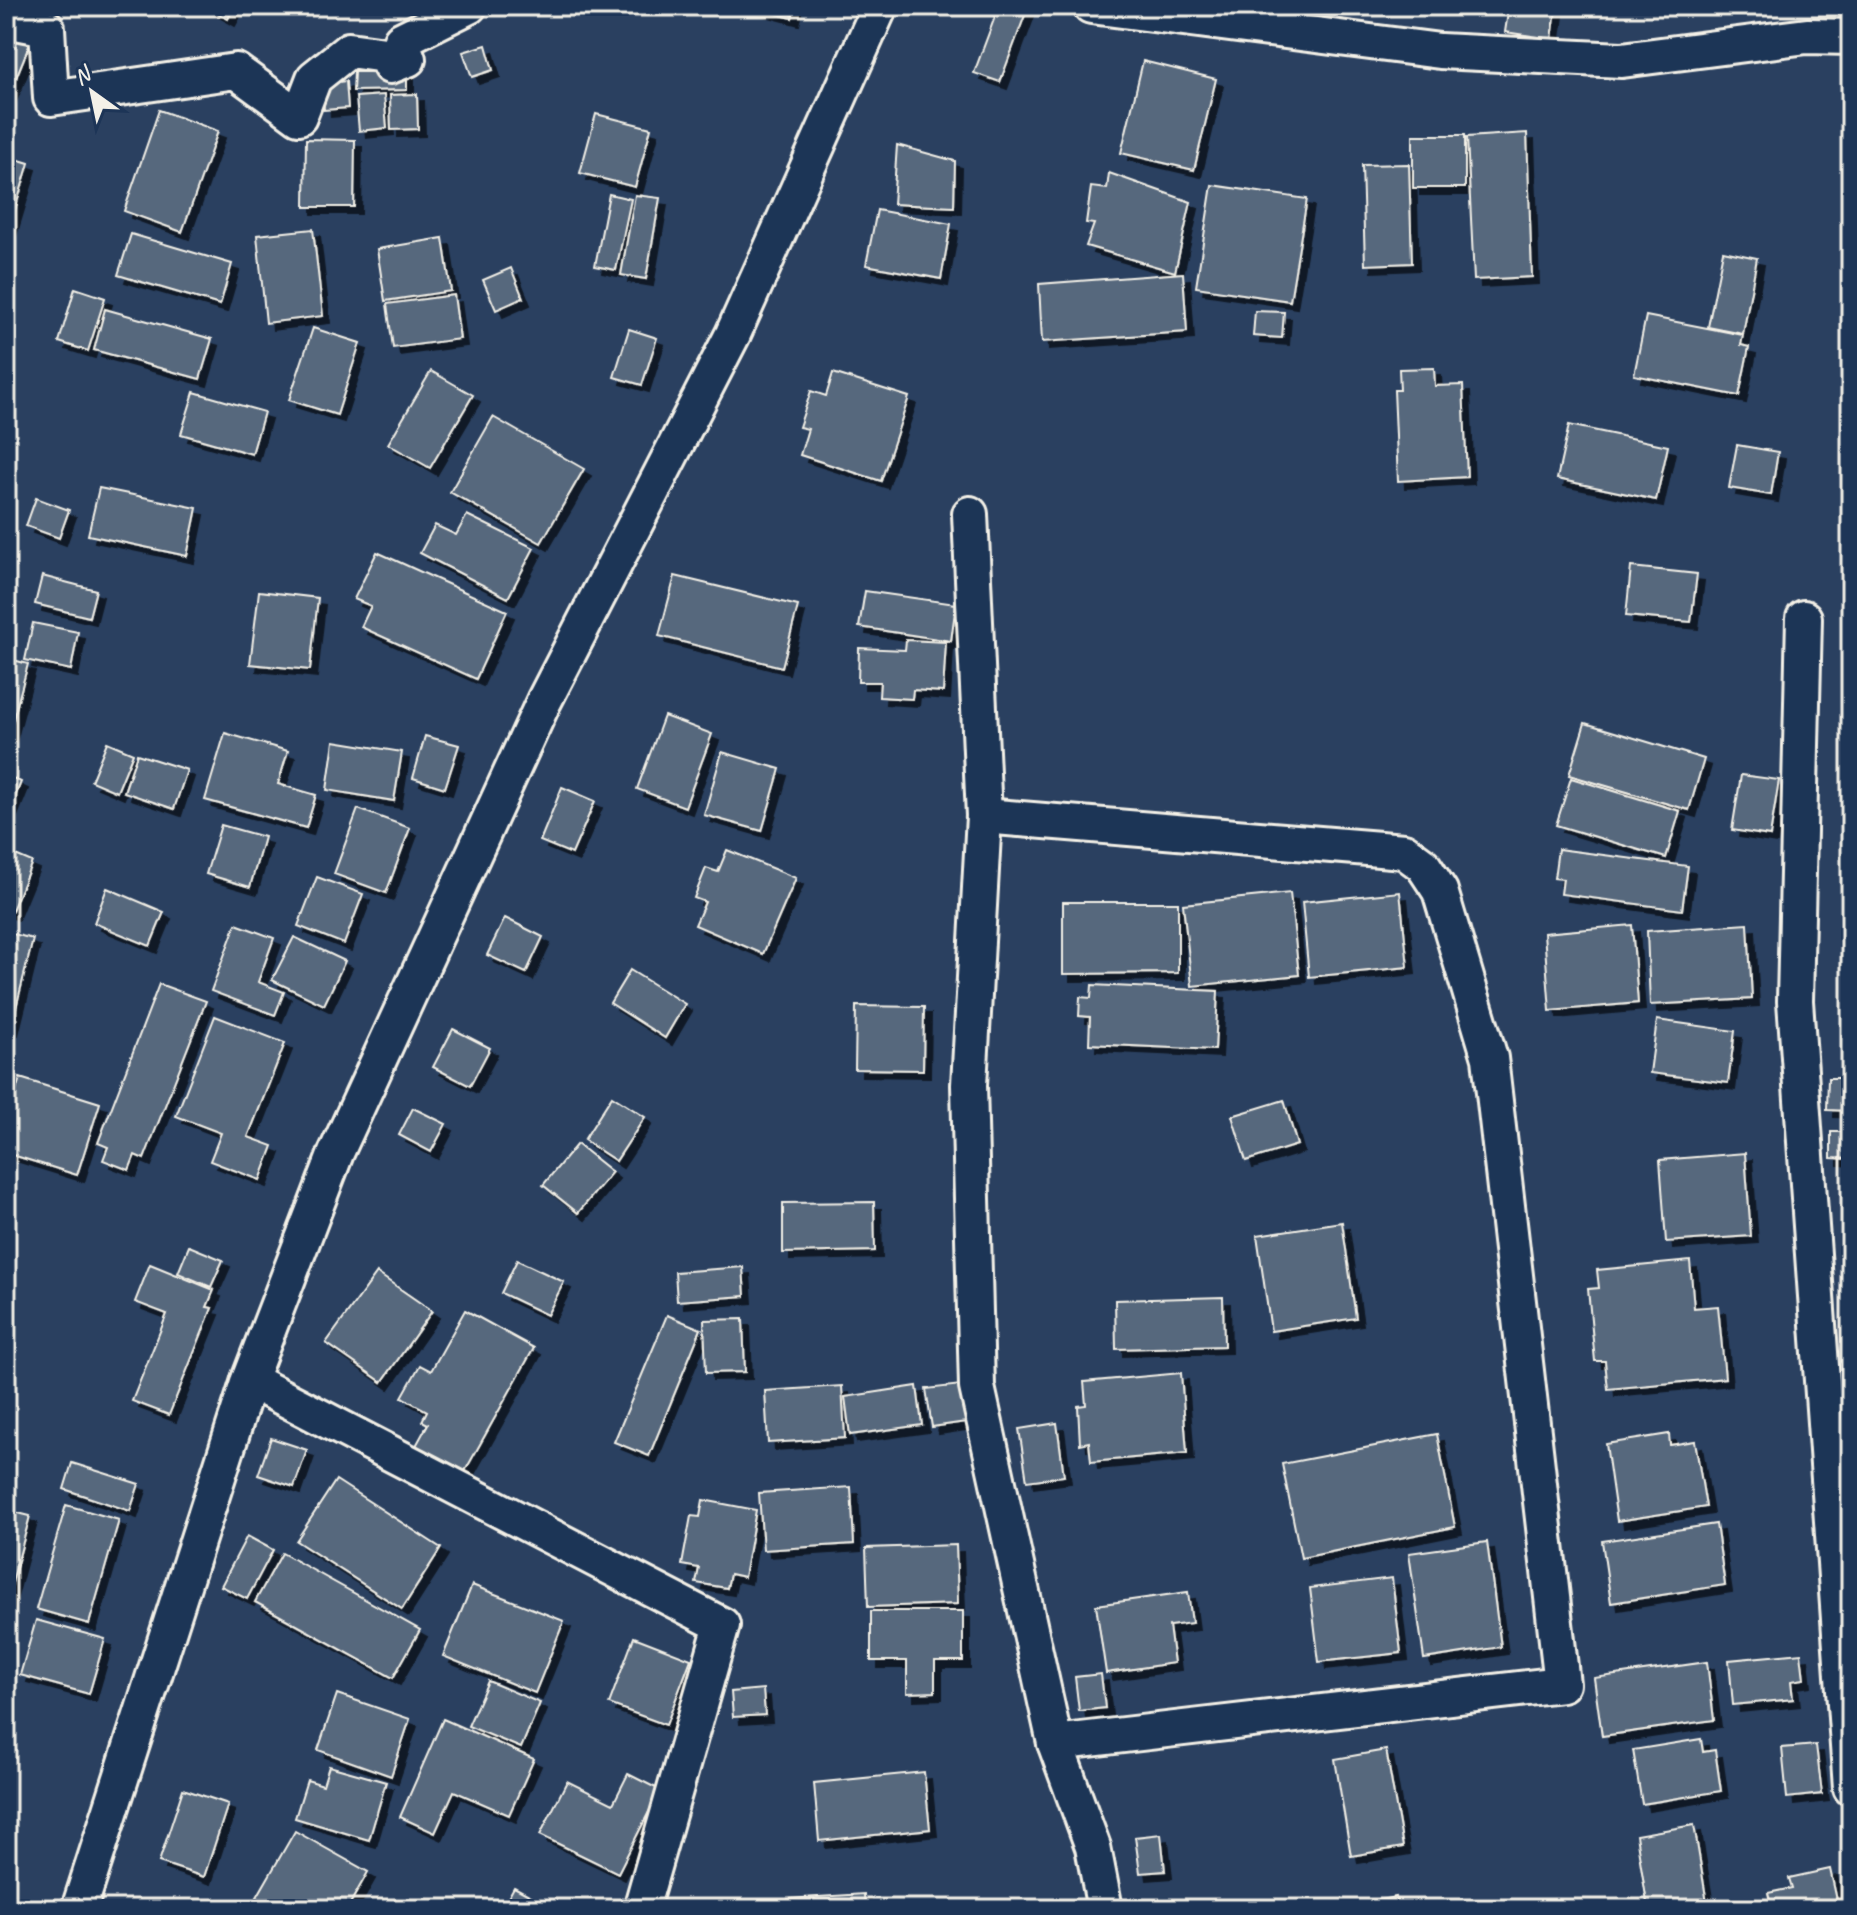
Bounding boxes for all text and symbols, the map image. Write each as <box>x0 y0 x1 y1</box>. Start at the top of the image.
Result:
north arrow <box>52 52 132 132</box>
text: N <box>68 59 98 92</box>

